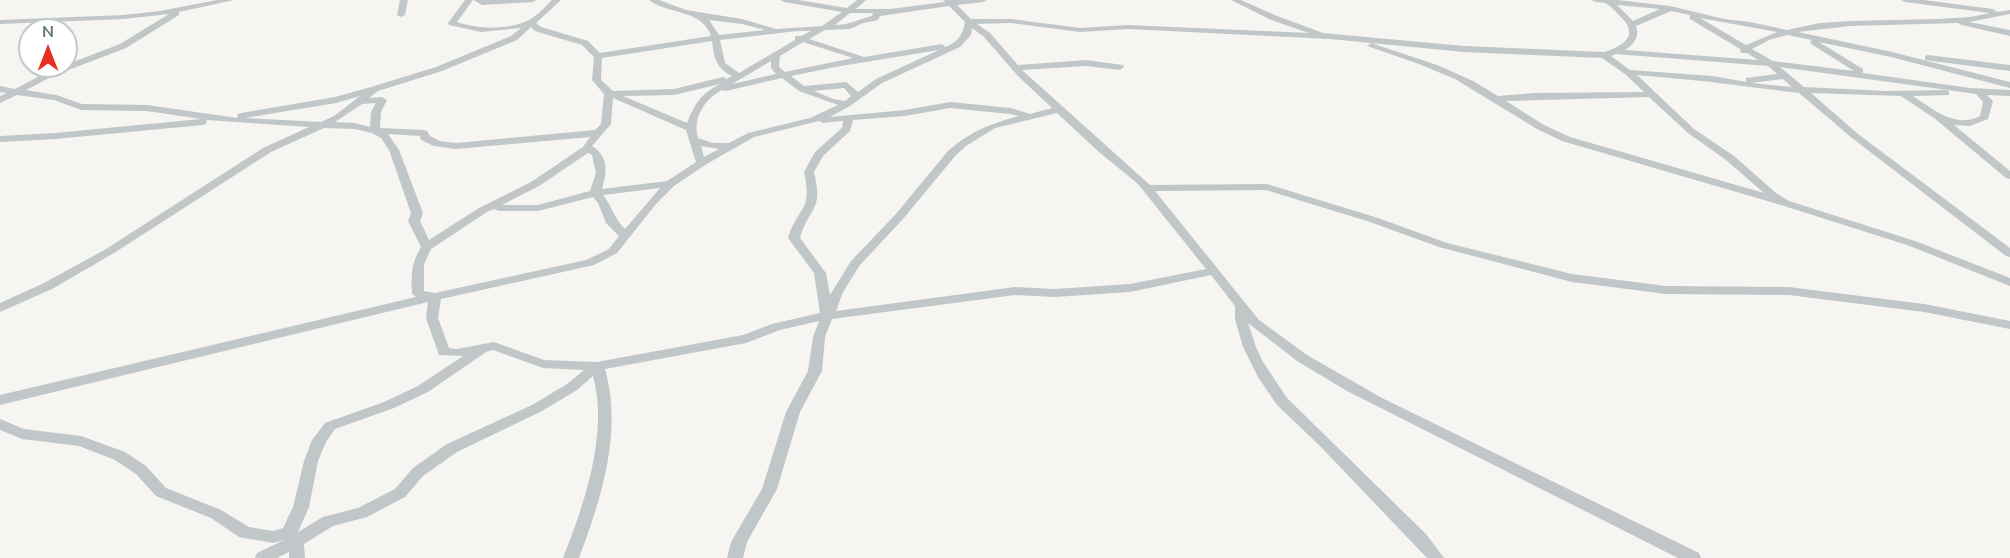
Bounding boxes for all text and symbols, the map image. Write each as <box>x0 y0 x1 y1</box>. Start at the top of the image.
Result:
north arrow <box>18 18 78 78</box>
text: N <box>42 21 54 43</box>

